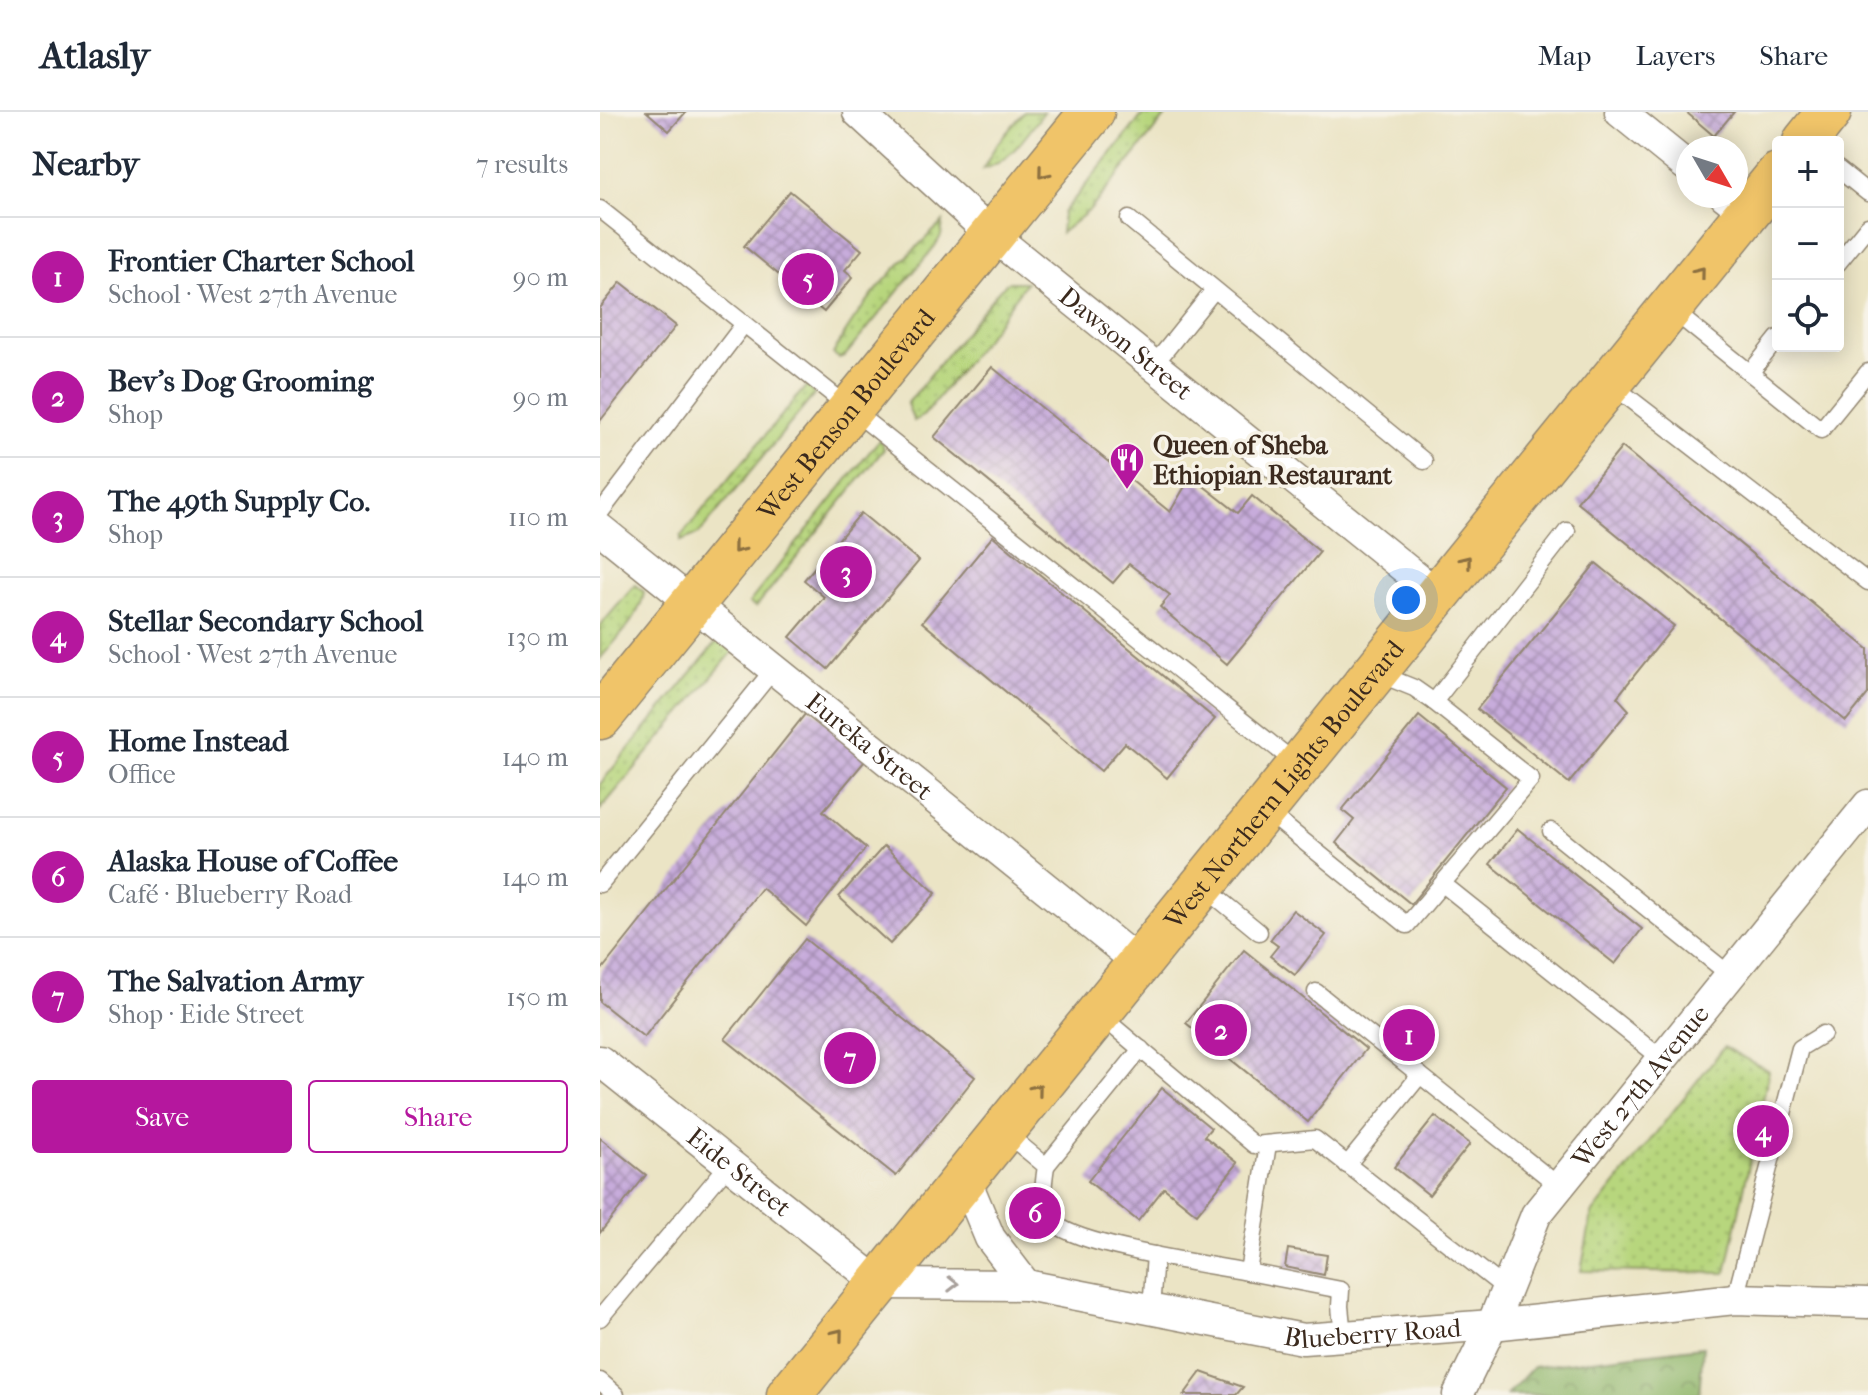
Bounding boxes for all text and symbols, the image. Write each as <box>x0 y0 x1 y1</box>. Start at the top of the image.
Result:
text: Atlasly <box>40 33 150 78</box>
text: Map <box>1538 39 1591 72</box>
text: Layers <box>1635 39 1715 72</box>
text: Share <box>1759 39 1828 72</box>
north arrow <box>1676 136 1748 208</box>
map controls <box>1772 136 1844 352</box>
button: + <box>1772 136 1844 208</box>
text: Nearby <box>32 144 139 184</box>
text: 7 results <box>476 149 568 180</box>
one-way arrow <box>1038 163 1053 178</box>
button: − <box>1772 208 1844 280</box>
text: Frontier Charter School <box>108 244 415 279</box>
pin: 5 <box>782 249 834 309</box>
text: 1 <box>53 262 63 293</box>
text: 90 m <box>513 262 568 293</box>
one-way arrow <box>1690 266 1705 281</box>
text: School · West 27th Avenue <box>108 279 397 310</box>
street label: Dawson Street <box>1053 280 1199 407</box>
button: locate <box>1772 280 1844 352</box>
street label: West Benson Boulevard <box>751 302 942 527</box>
text: Bev's Dog Grooming <box>108 364 373 399</box>
text: 2 <box>51 382 65 413</box>
text: 90 m <box>513 382 568 413</box>
text: Shop <box>108 399 163 430</box>
place label: Queen of Sheba Ethiopian Restaurant <box>1153 430 1393 491</box>
restaurant icon: Queen of Sheba Ethiopian Restaurant <box>1108 441 1146 491</box>
text: The 49th Supply Co. <box>108 484 370 519</box>
text: 3 <box>53 502 63 533</box>
text: 110 m <box>508 502 568 533</box>
text: Shop <box>108 519 163 550</box>
one-way arrow <box>733 539 748 553</box>
pin: 3 <box>820 542 872 602</box>
one-way arrow <box>1456 555 1470 570</box>
your location <box>1386 580 1426 620</box>
text: Stellar Secondary School <box>108 604 424 639</box>
text: 4 <box>50 622 66 653</box>
text: 130 m <box>507 622 568 653</box>
street label: West Northern Lights Boulevard <box>1157 633 1411 936</box>
text: School · West 27th Avenue <box>108 639 397 670</box>
street label: Eureka Street <box>800 686 939 807</box>
text: Home Instead <box>108 724 288 759</box>
text: 5 <box>52 742 64 773</box>
text: 140 m <box>502 742 568 773</box>
text: Office <box>108 759 176 790</box>
text: Alaska House of Coffee <box>108 844 398 879</box>
text: 6 <box>51 862 65 893</box>
text: 140 m <box>502 862 568 893</box>
text: Café · Blueberry Road <box>108 879 352 910</box>
text: The Salvation Army <box>108 964 363 999</box>
text: 7 <box>52 982 64 1013</box>
text: 150 m <box>506 982 568 1013</box>
text: Shop · Eide Street <box>108 999 304 1030</box>
street label: West 27th Avenue <box>1565 999 1716 1175</box>
pin: 2 <box>1195 1000 1247 1060</box>
pin: 1 <box>1383 1005 1435 1065</box>
pin: 7 <box>824 1028 876 1088</box>
button: Save <box>32 1080 292 1153</box>
button: Share <box>308 1080 568 1153</box>
one-way arrow <box>1027 1084 1042 1098</box>
pin: 4 <box>1737 1101 1789 1161</box>
street label: Eide Street <box>681 1121 798 1224</box>
pin: 6 <box>1009 1183 1061 1243</box>
one-way arrow <box>947 1275 960 1293</box>
street label: Blueberry Road <box>1281 1312 1463 1355</box>
one-way arrow <box>829 1329 843 1344</box>

